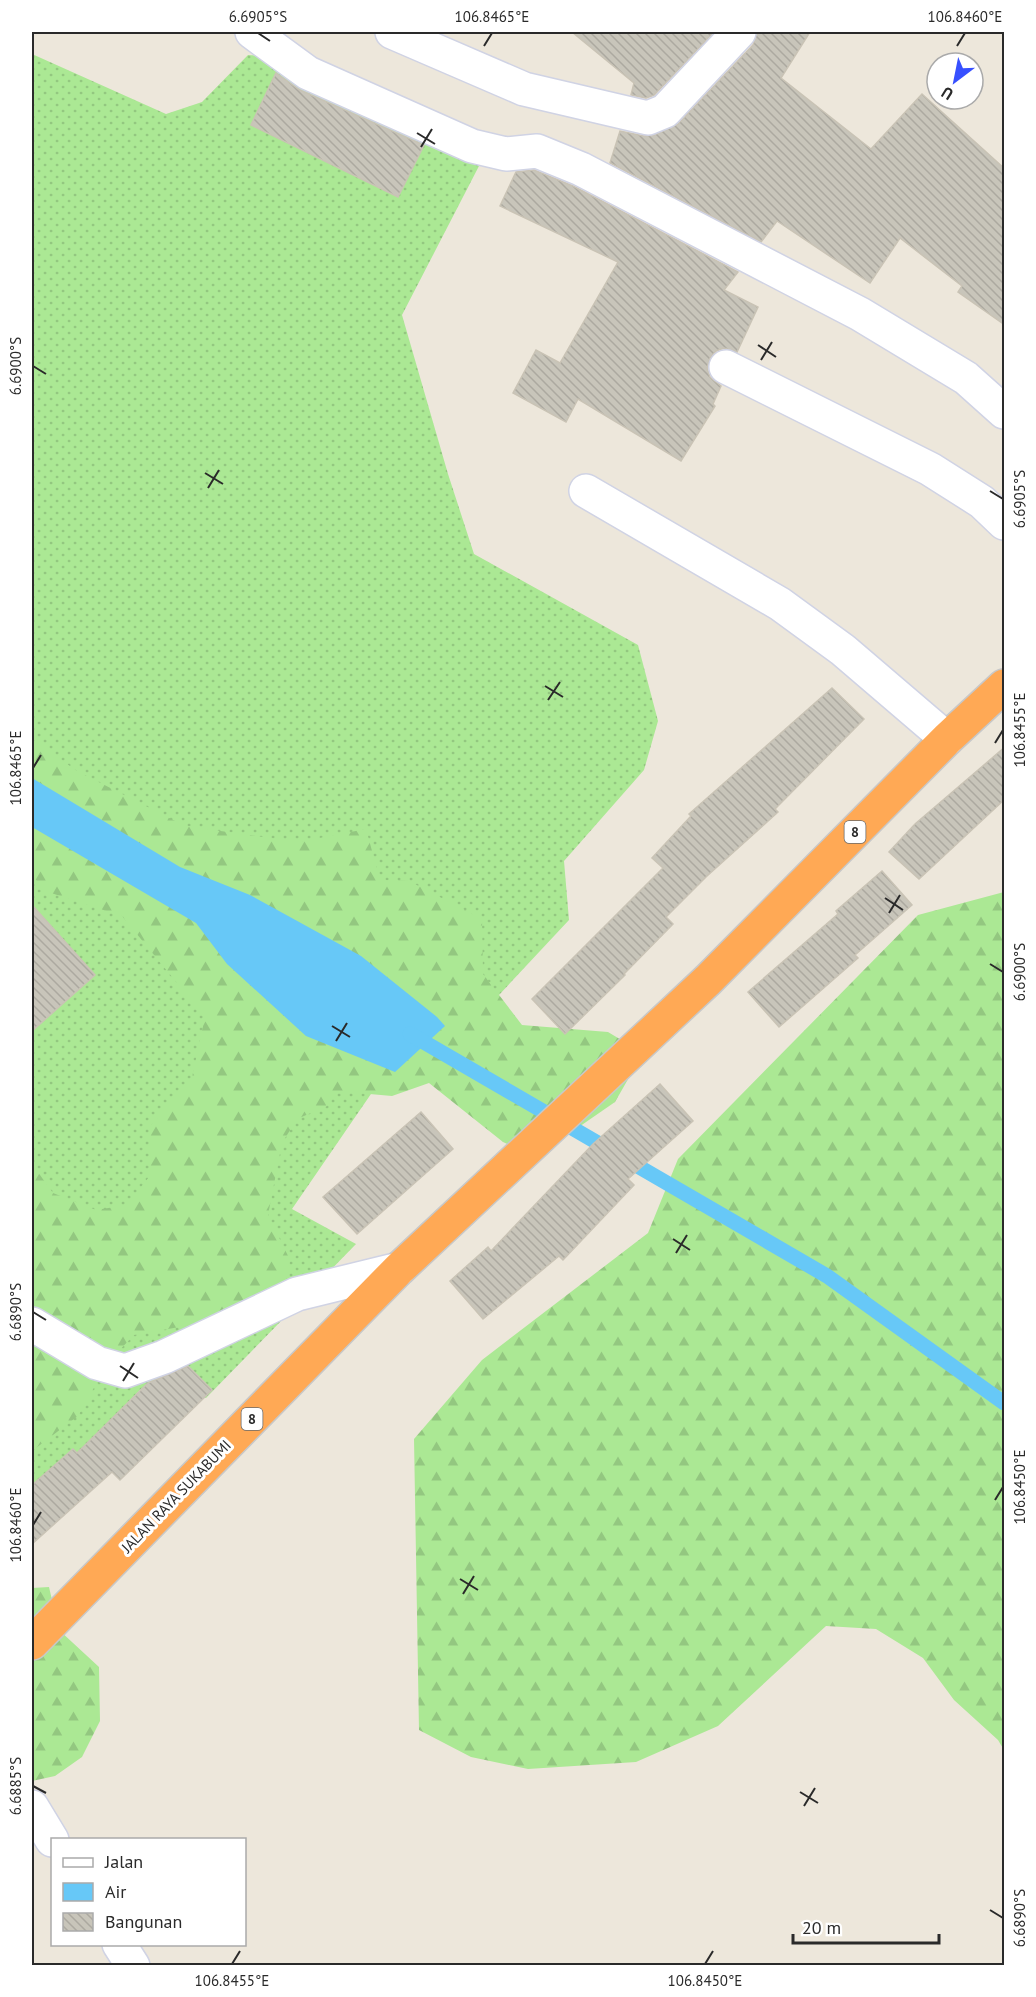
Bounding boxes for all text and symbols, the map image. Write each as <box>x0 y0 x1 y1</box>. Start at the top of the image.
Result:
text: 6.6905°S <box>229 7 287 26</box>
text: 106.8465°E <box>455 7 529 26</box>
text: 106.8460°E <box>928 7 1002 26</box>
north arrow <box>925 51 985 111</box>
text: U <box>937 83 957 105</box>
text: 6.6900°S <box>6 337 25 395</box>
text: 6.6905°S <box>1010 470 1029 528</box>
text: 106.8455°E <box>1010 693 1029 767</box>
text: 106.8465°E <box>6 731 25 805</box>
road number: 8 <box>844 821 866 843</box>
text: 6.6900°S <box>1010 943 1029 1001</box>
text: 6.6890°S <box>6 1283 25 1341</box>
road number: 8 <box>242 1408 262 1430</box>
street label: JALAN RAYA SUKABUMI <box>116 1436 235 1557</box>
text: 106.8450°E <box>1010 1450 1029 1524</box>
text: 106.8460°E <box>6 1488 25 1562</box>
text: 6.6885°S <box>6 1757 25 1815</box>
legend <box>51 1838 246 1946</box>
text: Jalan <box>104 1850 143 1873</box>
text: Air <box>105 1880 126 1903</box>
text: 6.6890°S <box>1010 1889 1029 1947</box>
scale bar <box>793 1907 938 1945</box>
text: Bangunan <box>105 1910 182 1933</box>
text: 20 m <box>802 1916 841 1939</box>
text: 106.8455°E <box>195 1971 269 1990</box>
text: 106.8450°E <box>668 1971 742 1990</box>

